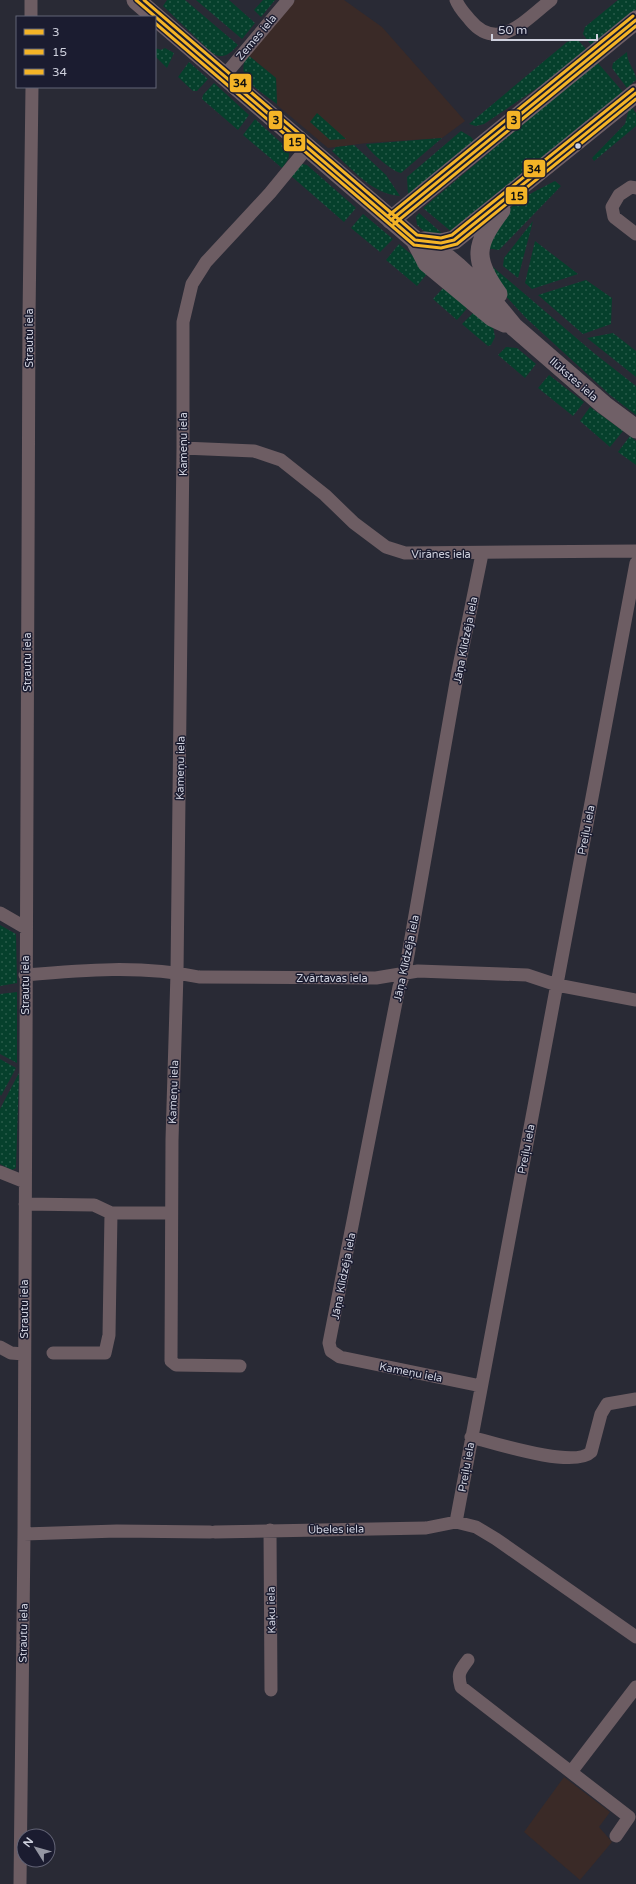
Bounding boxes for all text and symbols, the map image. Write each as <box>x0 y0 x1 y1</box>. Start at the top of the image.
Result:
street label: Zemes iela <box>234 12 279 63</box>
legend <box>16 16 156 88</box>
scale bar <box>492 16 597 42</box>
text: 50 m <box>498 23 527 37</box>
text: 3 <box>52 25 60 39</box>
text: 15 <box>52 45 67 59</box>
text: 34 <box>52 65 68 79</box>
line badge: 34 <box>229 73 252 93</box>
text: 34 <box>233 77 247 90</box>
line badge: 3 <box>268 110 283 130</box>
line badge: 3 <box>506 110 521 130</box>
text: 3 <box>273 114 280 127</box>
text: 3 <box>511 114 518 127</box>
line badge: 15 <box>283 133 306 152</box>
text: 15 <box>288 136 302 149</box>
unlabelled marker <box>573 141 583 151</box>
line badge: 34 <box>523 159 546 178</box>
text: 34 <box>527 163 541 176</box>
line badge: 15 <box>505 186 528 205</box>
text: 15 <box>510 190 524 203</box>
street label: Strautu iela <box>23 308 36 368</box>
street label: Ilūkstes iela <box>547 355 601 404</box>
street label: Kameņu iela <box>177 412 190 476</box>
street label: Virānes iela <box>411 548 471 561</box>
street label: Jāņa Klīdzēja iela <box>451 596 480 685</box>
street label: Strautu iela <box>21 632 34 692</box>
street label: Kameņu iela <box>173 736 188 800</box>
street label: Preiļu iela <box>575 804 598 856</box>
street label: Jāņa Klīdzēja iela <box>391 914 422 1003</box>
street label: Strautu iela <box>19 955 32 1015</box>
street label: Zvārtavas iela <box>296 972 368 985</box>
street label: Kameņu iela <box>166 1060 181 1124</box>
street label: Preiļu iela <box>515 1123 538 1175</box>
street label: Jāņa Klīdzēja iela <box>329 1232 358 1321</box>
street label: Strautu iela <box>18 1279 31 1339</box>
street label: Kameņu iela <box>378 1360 444 1385</box>
street label: Preiļu iela <box>456 1441 477 1493</box>
street label: Ūbeles iela <box>308 1523 364 1536</box>
street label: Kaķu iela <box>265 1586 278 1634</box>
street label: Strautu iela <box>16 1603 31 1663</box>
north arrow <box>16 1828 56 1868</box>
text: N <box>21 1835 36 1850</box>

